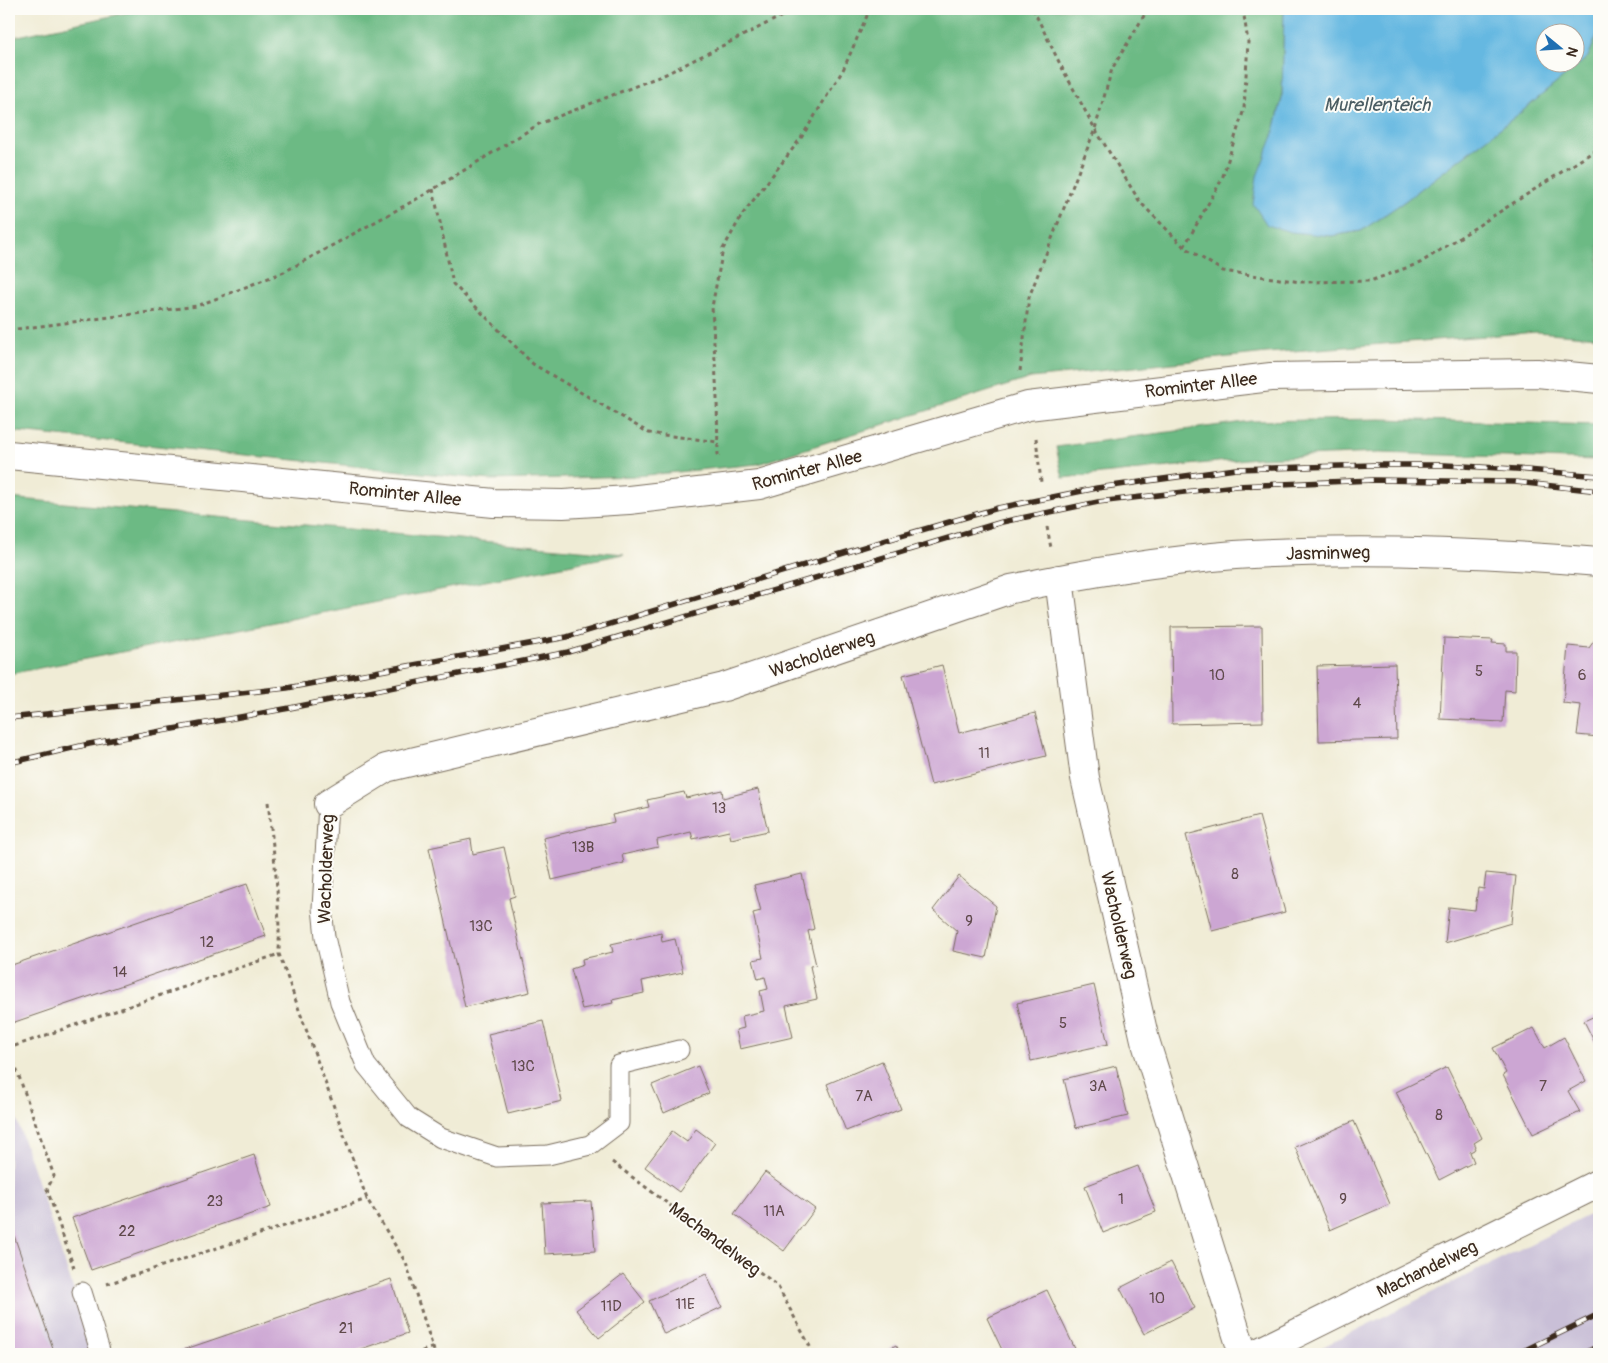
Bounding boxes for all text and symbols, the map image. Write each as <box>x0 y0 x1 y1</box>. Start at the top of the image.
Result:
north arrow <box>1536 22 1586 72</box>
text: N <box>1562 45 1581 59</box>
water label: Murellenteich <box>1324 93 1431 117</box>
street label: Rominter Allee <box>1144 367 1259 404</box>
street label: Rominter Allee <box>750 445 865 496</box>
street label: Rominter Allee <box>348 477 462 512</box>
street label: Jasminweg <box>1286 541 1370 566</box>
street label: Wacholderweg <box>767 626 878 683</box>
house number: 5 <box>1475 662 1483 681</box>
house number: 10 <box>1209 666 1225 685</box>
house number: 6 <box>1578 666 1586 685</box>
house number: 4 <box>1353 694 1362 713</box>
house number: 11 <box>978 744 990 763</box>
house number: 13 <box>712 799 726 818</box>
street label: Wacholderweg <box>313 814 340 924</box>
house number: 13B <box>572 838 594 857</box>
house number: 8 <box>1231 865 1239 884</box>
street label: Wacholderweg <box>1095 869 1142 981</box>
house number: 9 <box>965 912 973 931</box>
house number: 13C <box>469 917 493 936</box>
house number: 12 <box>200 933 214 952</box>
house number: 14 <box>113 963 128 982</box>
house number: 5 <box>1059 1014 1067 1033</box>
house number: 13C <box>511 1057 535 1076</box>
house number: 3A <box>1089 1077 1107 1096</box>
house number: 7 <box>1539 1077 1547 1096</box>
house number: 7A <box>855 1087 873 1106</box>
house number: 8 <box>1435 1106 1443 1125</box>
house number: 1 <box>1118 1190 1124 1209</box>
house number: 9 <box>1339 1190 1347 1209</box>
house number: 23 <box>207 1192 223 1211</box>
street label: Machandelweg <box>664 1197 765 1281</box>
house number: 11A <box>763 1202 785 1221</box>
house number: 22 <box>119 1222 135 1241</box>
street label: Machandelweg <box>1373 1235 1481 1304</box>
house number: 10 <box>1149 1289 1165 1308</box>
house number: 11E <box>675 1295 695 1314</box>
house number: 11D <box>600 1297 622 1316</box>
house number: 21 <box>339 1319 353 1338</box>

